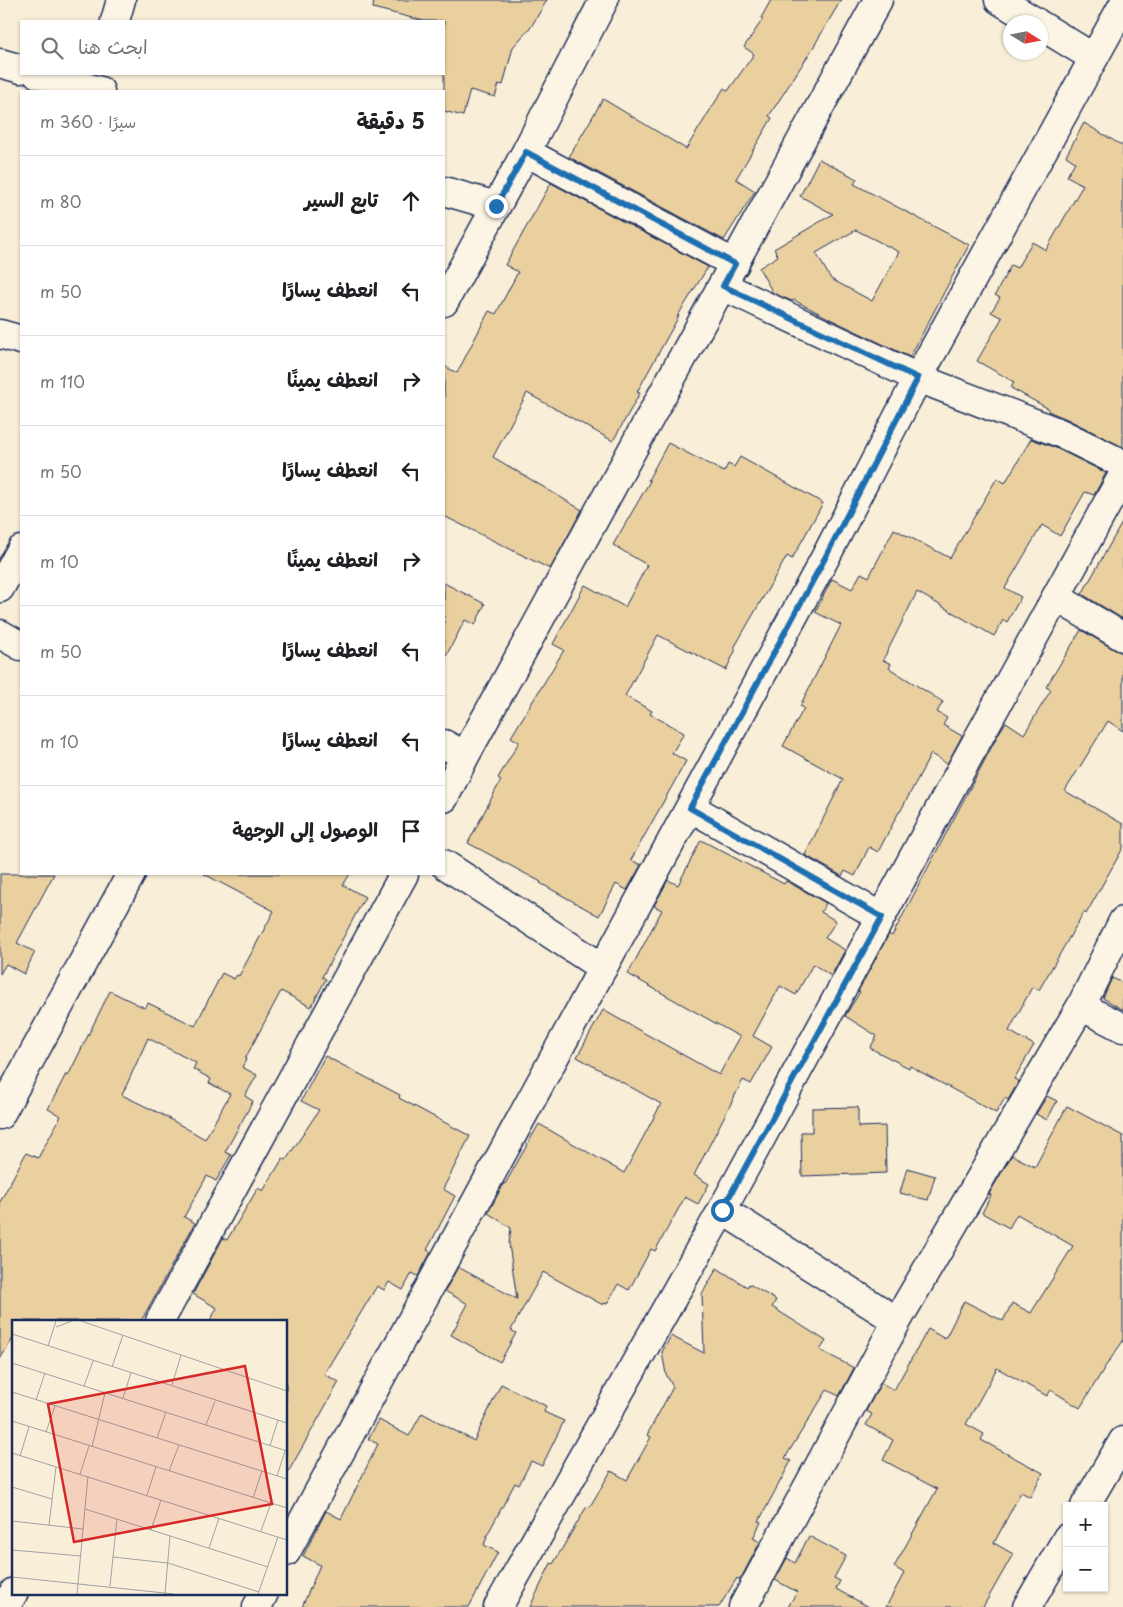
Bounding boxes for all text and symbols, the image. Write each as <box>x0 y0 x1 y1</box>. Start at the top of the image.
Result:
north arrow <box>1003 15 1048 60</box>
search box <box>20 20 445 75</box>
text: ابحث هنا <box>78 32 148 60</box>
icon: search <box>38 34 66 62</box>
text: 5 دقيقة <box>356 104 425 136</box>
text: سيرًا · 360 m <box>40 109 136 133</box>
text: تابع السير <box>304 185 378 213</box>
icon: ahead <box>397 187 425 215</box>
text: 80 m <box>40 189 81 213</box>
route end <box>485 195 508 218</box>
text: انعطف يسارًا <box>282 275 378 303</box>
icon: left <box>397 277 425 305</box>
text: 50 m <box>40 279 82 303</box>
text: انعطف يمينًا <box>287 365 378 393</box>
icon: right <box>397 367 425 395</box>
text: 110 m <box>40 369 85 393</box>
text: انعطف يسارًا <box>282 455 378 483</box>
icon: left <box>397 457 425 485</box>
text: 50 m <box>40 459 82 483</box>
text: انعطف يمينًا <box>287 545 378 573</box>
icon: right <box>397 547 425 575</box>
text: 10 m <box>40 549 79 573</box>
text: انعطف يسارًا <box>282 635 378 663</box>
icon: left <box>397 637 425 665</box>
text: 50 m <box>40 639 82 663</box>
text: انعطف يسارًا <box>282 725 378 753</box>
icon: left <box>397 727 425 755</box>
text: 10 m <box>40 729 79 753</box>
text: الوصول إلى الوجهة <box>232 815 378 843</box>
icon: arrive <box>397 817 425 845</box>
route start <box>711 1199 734 1222</box>
inset map <box>12 1320 288 1594</box>
map controls <box>1063 1502 1108 1592</box>
button: + <box>1063 1502 1108 1547</box>
button: − <box>1063 1547 1108 1592</box>

